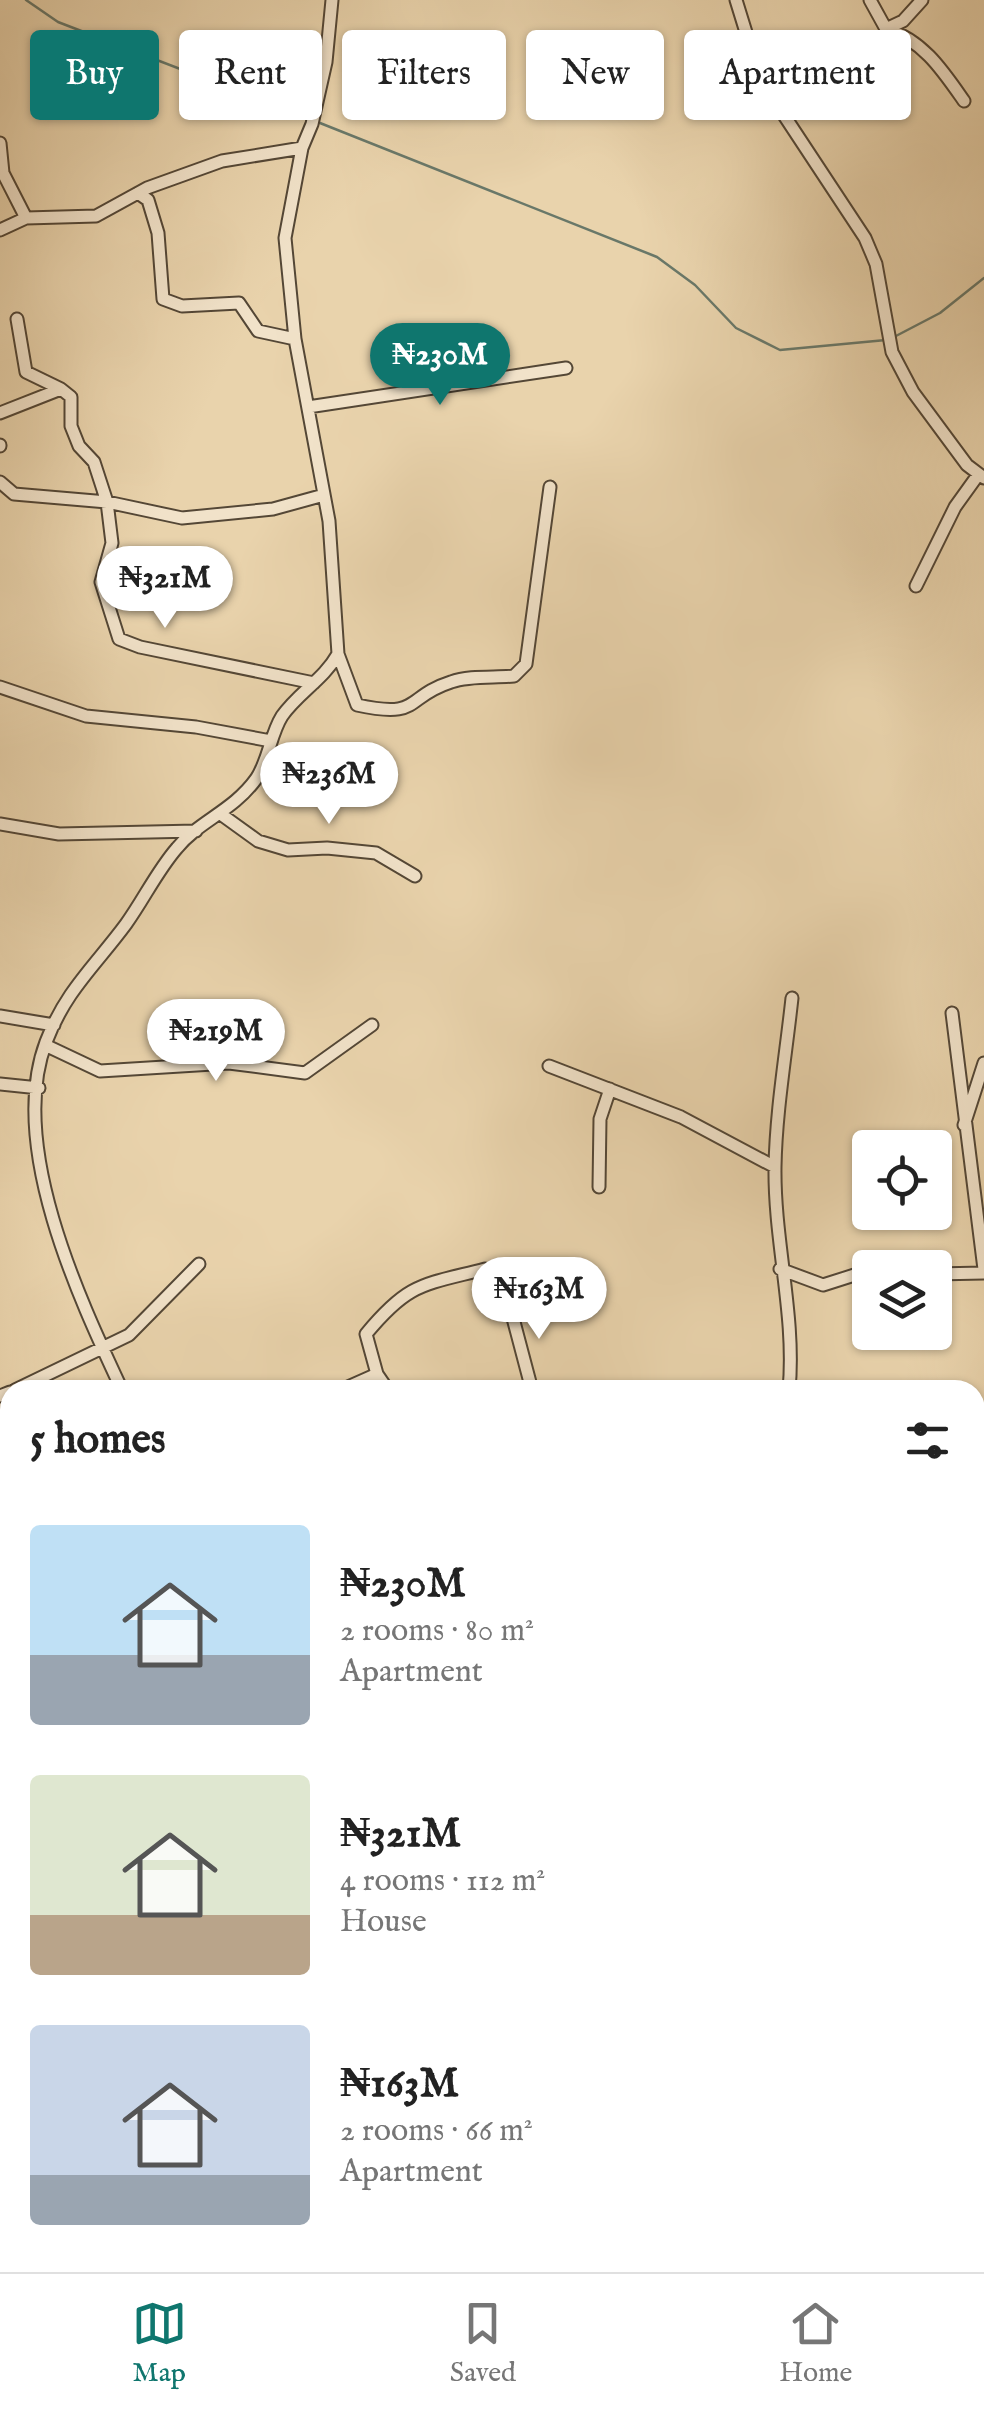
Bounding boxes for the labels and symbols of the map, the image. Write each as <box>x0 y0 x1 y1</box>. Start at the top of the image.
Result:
pin: ₦230M <box>370 323 510 408</box>
pin: ₦321M <box>95 546 235 631</box>
pin: ₦236M <box>259 742 399 827</box>
pin: ₦219M <box>146 999 286 1084</box>
pin: ₦163M <box>469 1257 609 1342</box>

